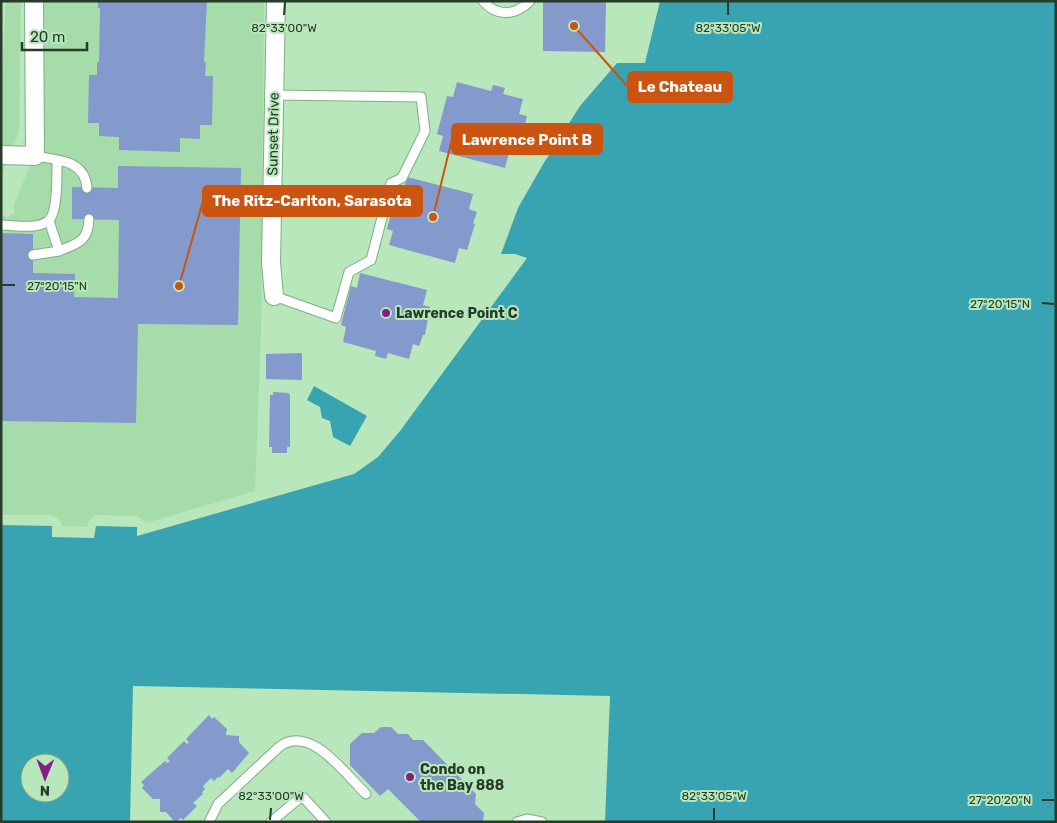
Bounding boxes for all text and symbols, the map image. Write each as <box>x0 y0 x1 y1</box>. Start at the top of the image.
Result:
scale bar <box>22 20 88 52</box>
text: 82°33'00"W <box>251 21 317 35</box>
text: 82°33'05"W <box>695 21 761 35</box>
text: 20 m <box>30 28 65 46</box>
callout: Le Chateau <box>628 72 732 102</box>
text: Le Chateau <box>638 78 722 96</box>
street label: Sunset Drive <box>264 92 283 176</box>
callout: Lawrence Point B <box>452 124 602 154</box>
text: Lawrence Point B <box>462 131 592 149</box>
callout: The Ritz-Carlton, Sarasota <box>203 186 422 216</box>
text: The Ritz-Carlton, Sarasota <box>212 192 412 210</box>
text: 27°20'15"N <box>27 279 87 293</box>
text: 27°20'15"N <box>970 297 1030 311</box>
place label: Lawrence Point C <box>396 305 518 322</box>
marker: Lawrence Point C <box>380 307 392 319</box>
north arrow <box>20 753 70 803</box>
place label: Condo on the Bay 888 <box>420 761 504 794</box>
marker: Condo on the Bay 888 <box>404 771 416 783</box>
text: N <box>40 782 50 799</box>
text: 82°33'00"W <box>238 789 304 803</box>
text: 82°33'05"W <box>681 789 747 803</box>
text: 27°20'20"N <box>969 793 1031 807</box>

